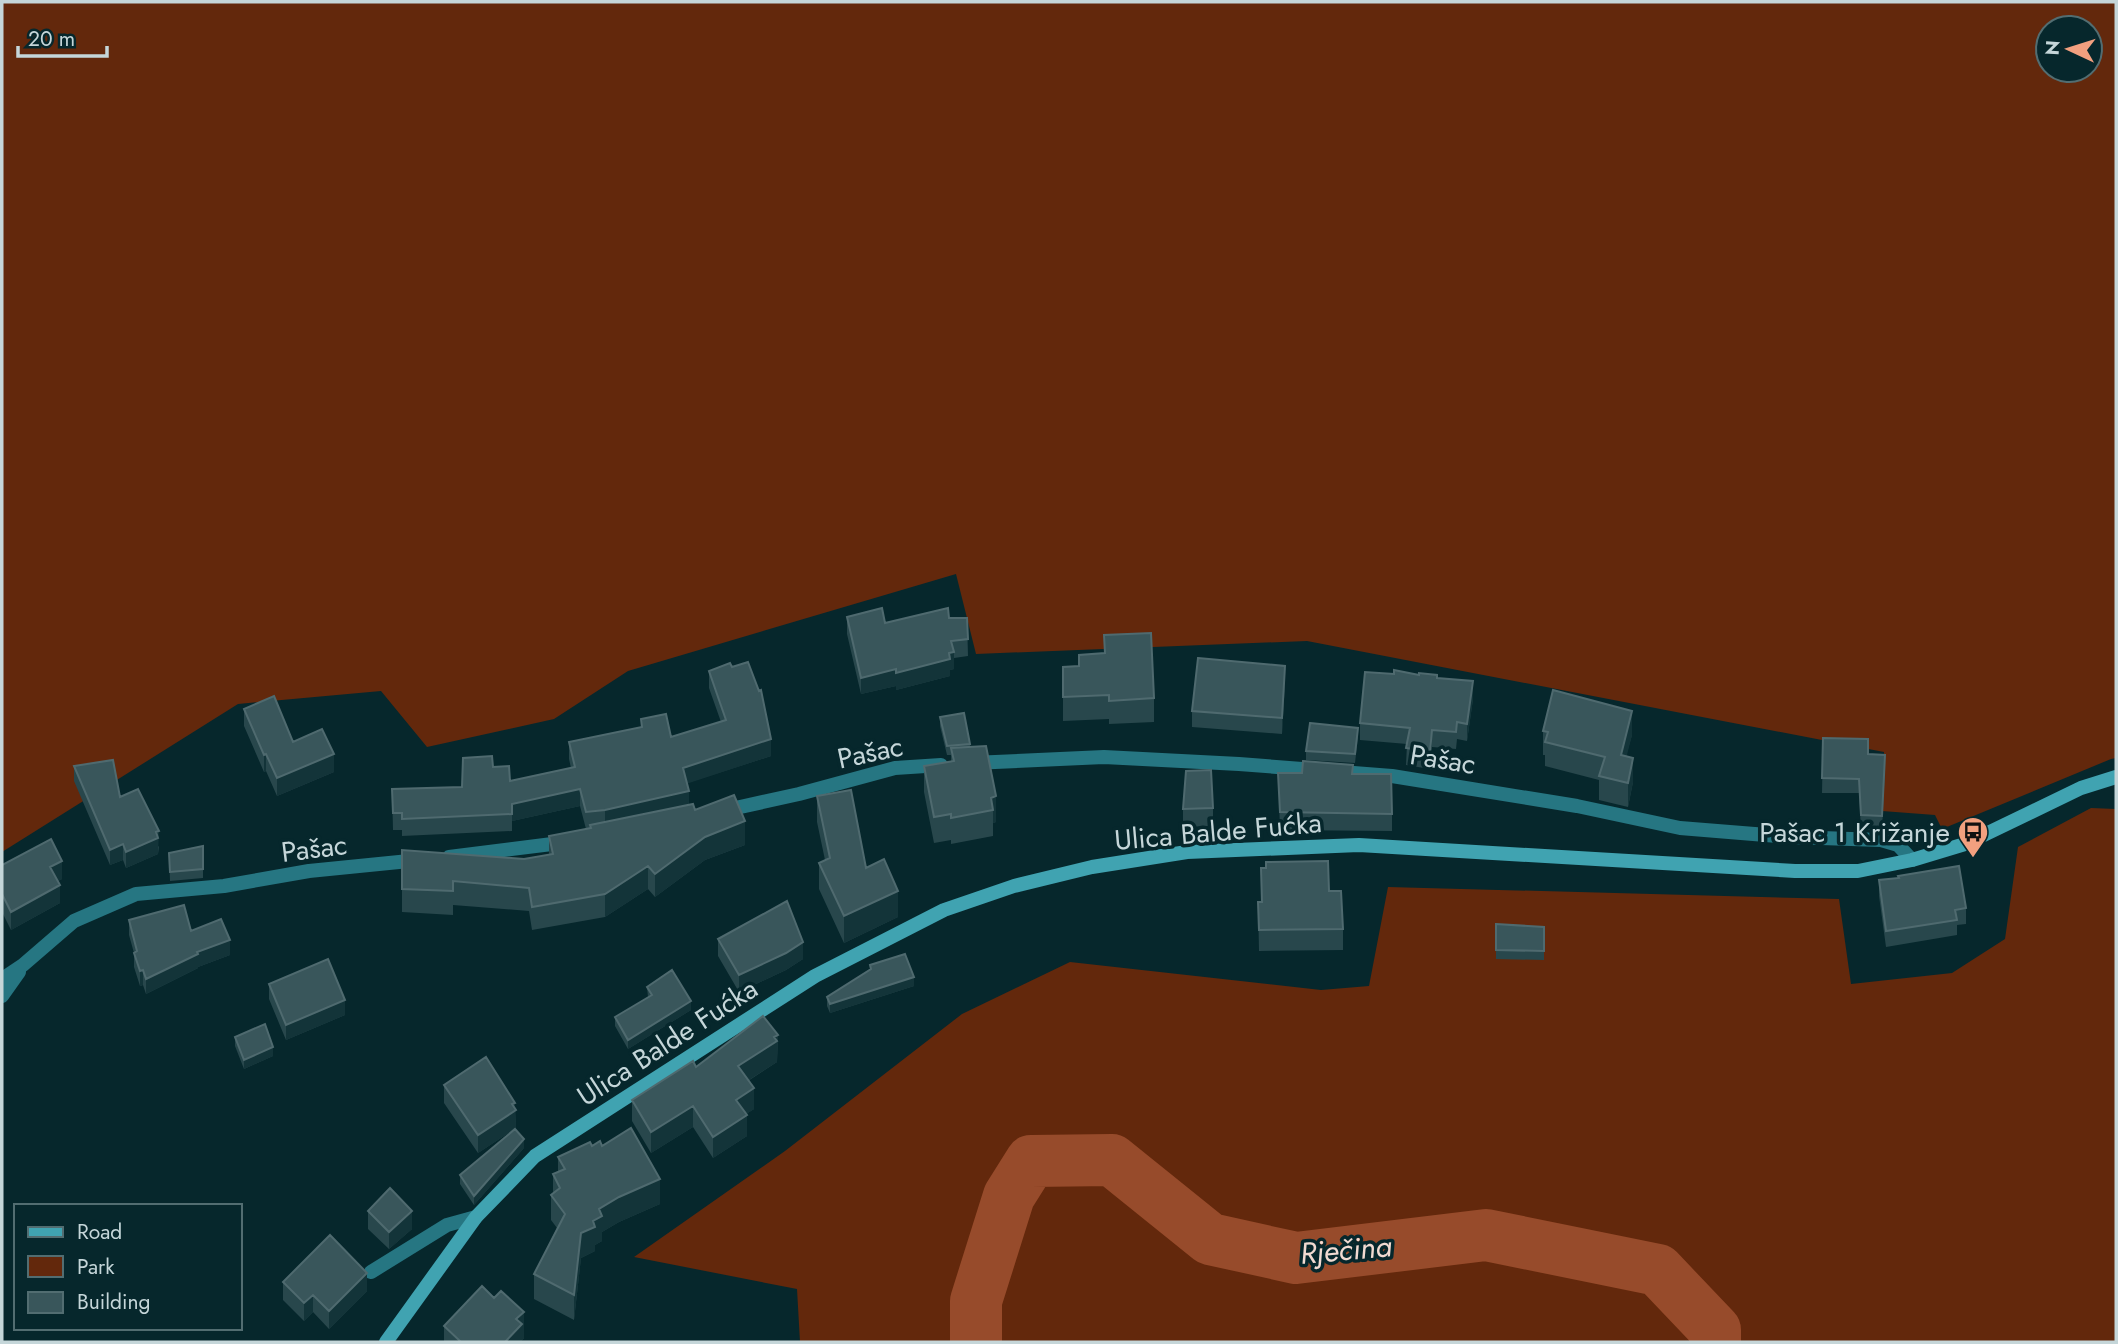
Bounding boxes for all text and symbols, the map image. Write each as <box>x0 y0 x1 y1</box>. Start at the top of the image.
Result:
scale bar <box>18 14 107 58</box>
north arrow <box>2034 14 2104 84</box>
text: 20 m <box>28 24 75 54</box>
text: N <box>2039 39 2067 56</box>
street label: Pašac <box>834 726 907 779</box>
street label: Pašac <box>1407 734 1479 785</box>
street label: Ulica Balde Fućka <box>1113 802 1323 861</box>
place label: Pašac 1 Križanje <box>1759 812 1950 853</box>
bus stop icon: Pašac 1 Križanje <box>1956 815 1990 859</box>
street label: Pašac <box>279 824 349 873</box>
street label: Ulica Balde Fućka <box>569 969 766 1116</box>
legend <box>14 1204 242 1330</box>
text: Road <box>77 1217 122 1247</box>
water label: Rječina <box>1298 1224 1394 1275</box>
text: Park <box>77 1252 115 1282</box>
text: Building <box>77 1287 150 1317</box>

